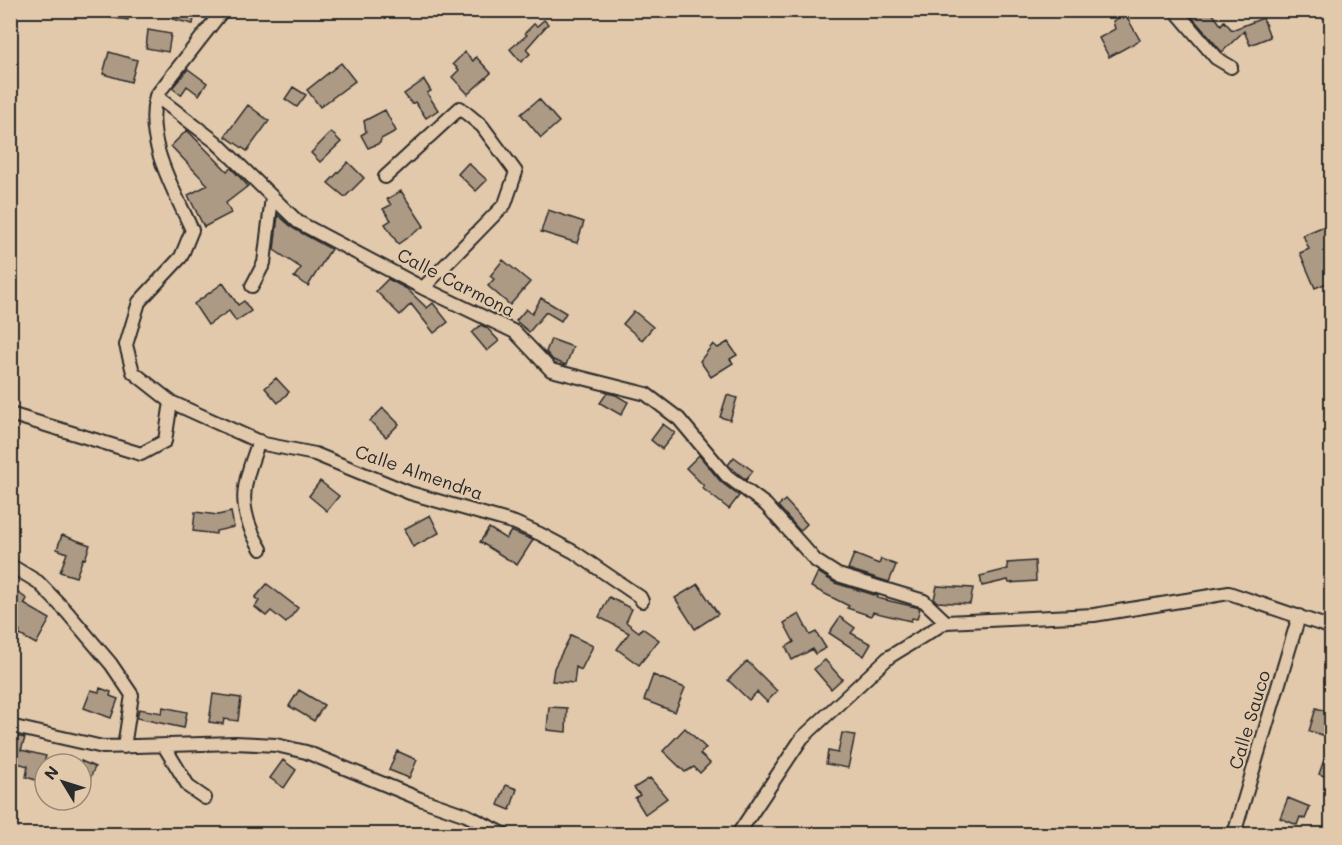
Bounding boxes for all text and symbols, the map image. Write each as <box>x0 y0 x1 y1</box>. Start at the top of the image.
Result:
street label: Calle Carmona <box>393 242 520 322</box>
street label: Calle Almendra <box>352 439 487 505</box>
street label: Calle Sauco <box>1223 667 1276 772</box>
north arrow <box>33 752 93 812</box>
text: N <box>39 761 63 784</box>

